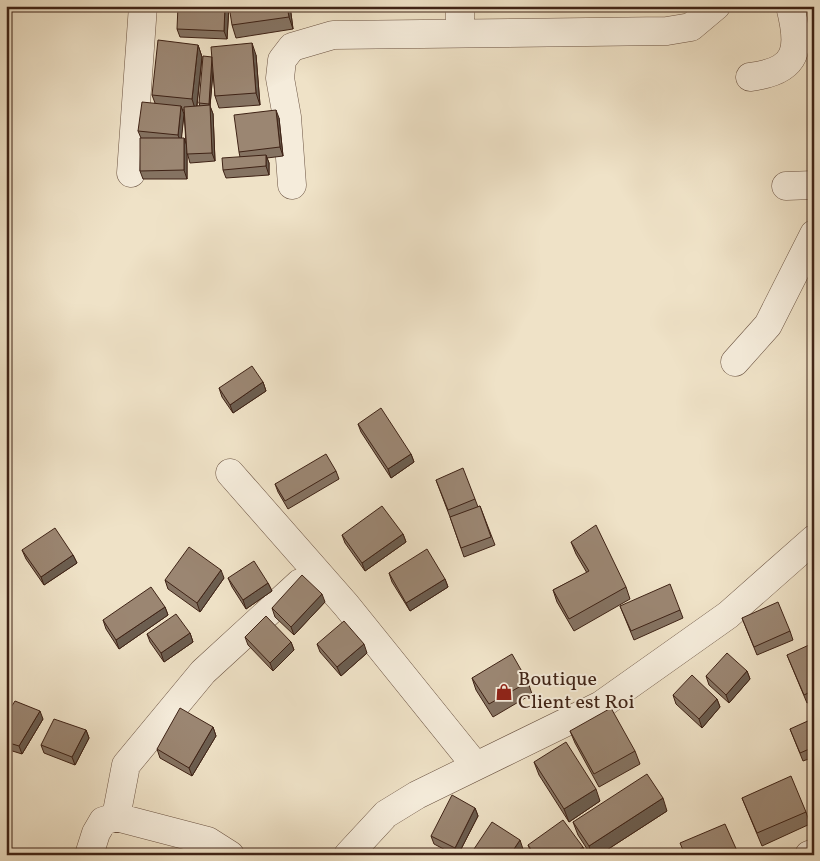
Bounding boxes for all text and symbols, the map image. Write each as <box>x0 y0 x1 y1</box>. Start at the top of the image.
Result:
place label: Boutique Client est Roi <box>518 666 635 717</box>
shop icon: Boutique Client est Roi <box>494 682 514 702</box>

